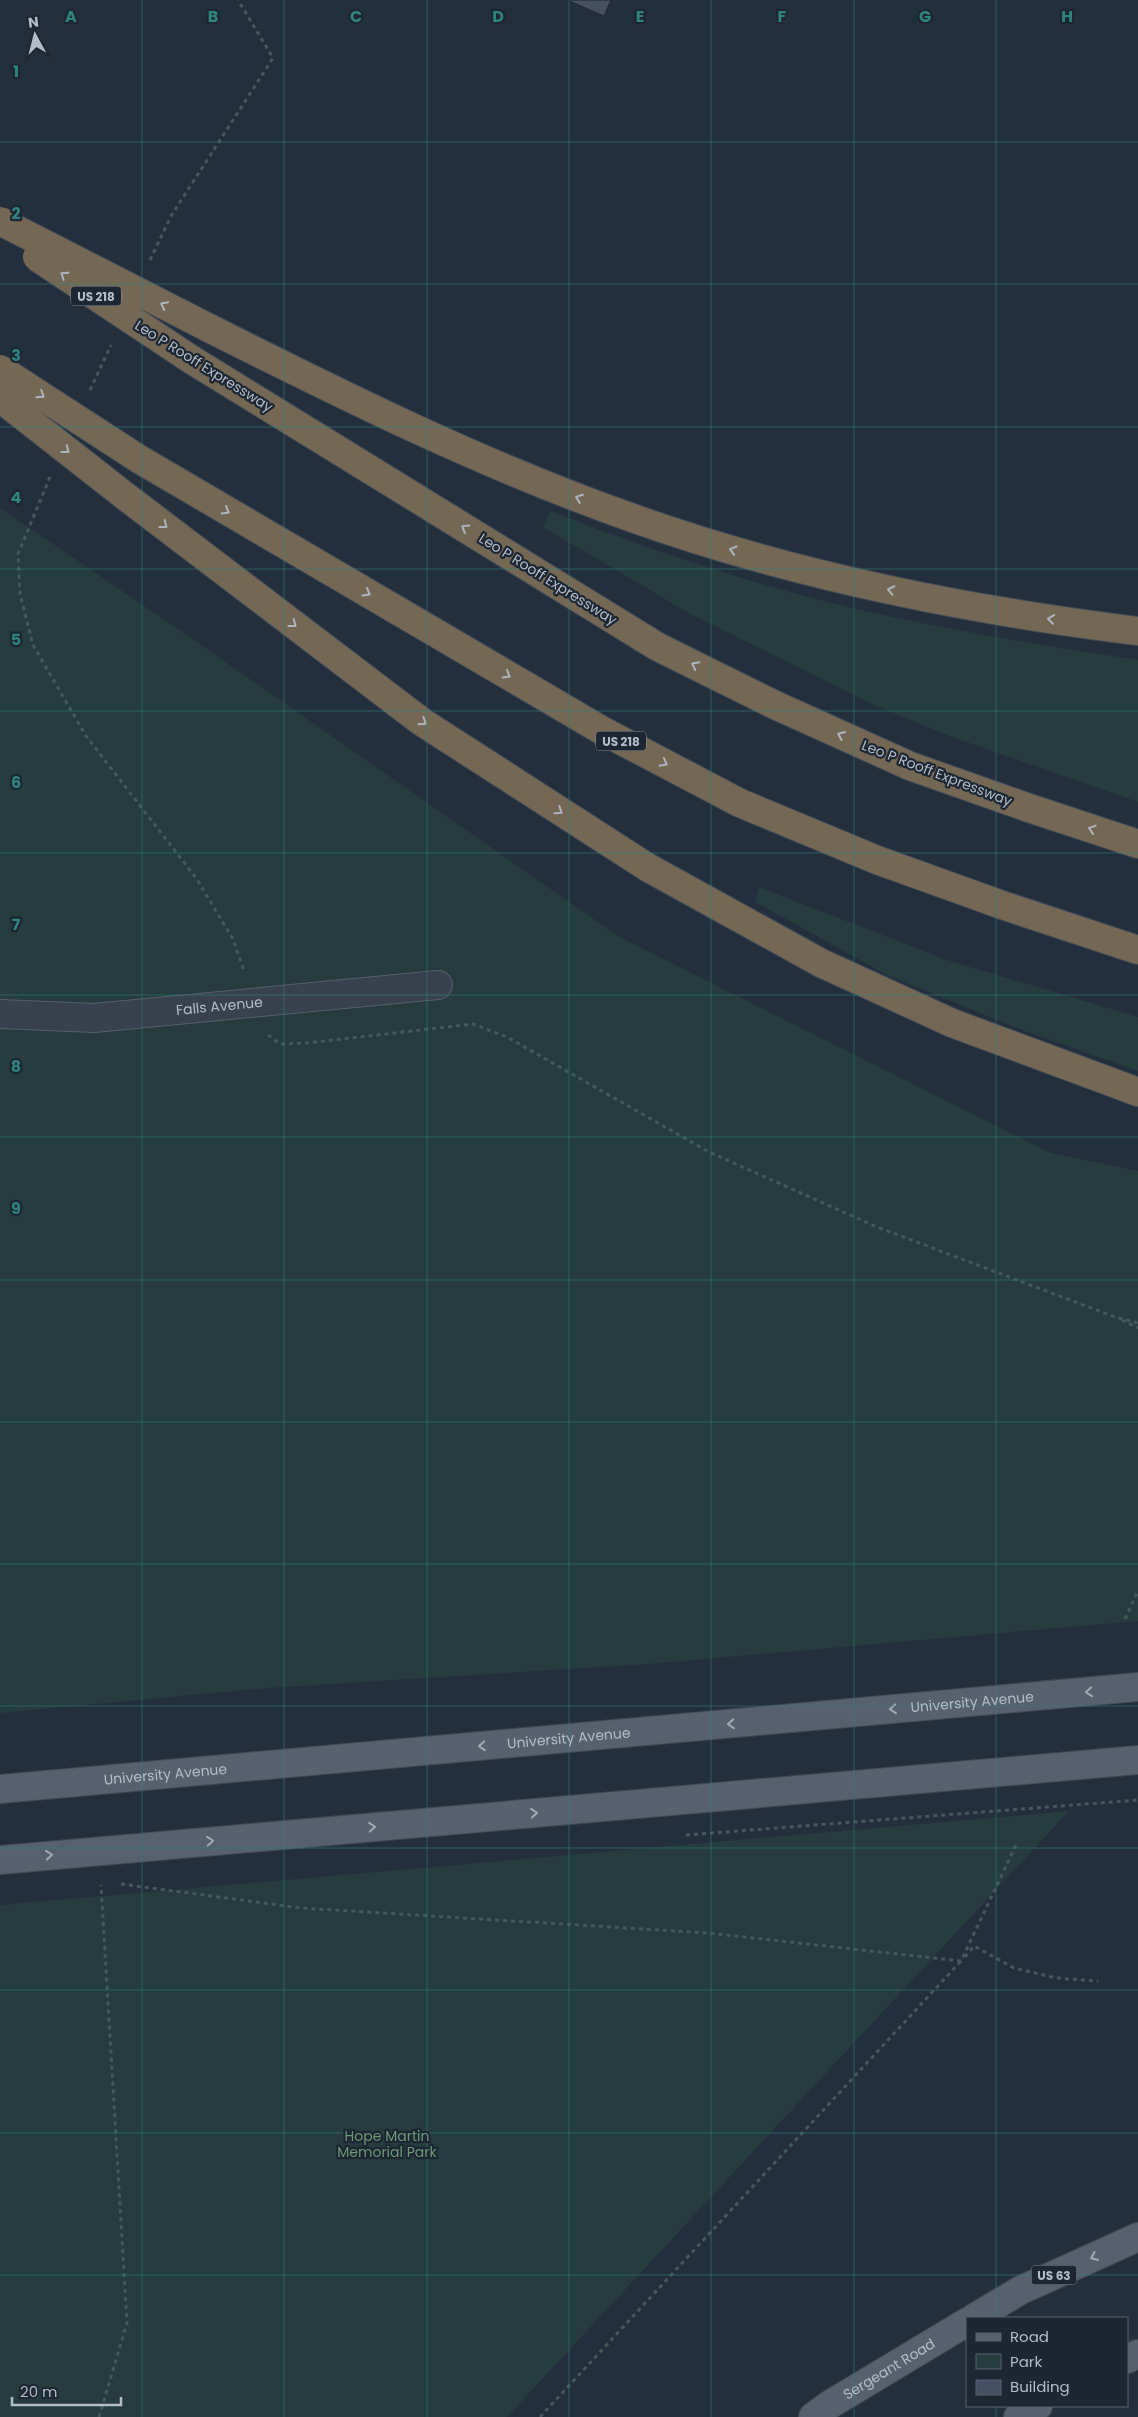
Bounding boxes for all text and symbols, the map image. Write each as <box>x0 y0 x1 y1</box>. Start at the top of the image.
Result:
text: A <box>65 5 77 28</box>
text: B <box>208 5 218 28</box>
text: C <box>350 5 362 28</box>
text: D <box>492 5 504 28</box>
text: E <box>636 5 644 28</box>
text: F <box>778 5 787 28</box>
text: G <box>919 5 931 28</box>
text: H <box>1061 5 1073 28</box>
north arrow <box>10 10 60 60</box>
text: N <box>27 12 40 33</box>
text: 1 <box>13 60 19 83</box>
text: 2 <box>11 202 21 225</box>
one-way arrow <box>61 272 70 281</box>
road number: US 218 <box>71 286 121 306</box>
one-way arrow <box>160 301 169 311</box>
street label: Leo P Rooff Expressway <box>131 315 277 417</box>
text: 3 <box>11 344 21 367</box>
one-way arrow <box>35 389 44 399</box>
one-way arrow <box>60 444 69 452</box>
text: 4 <box>11 486 22 509</box>
one-way arrow <box>576 494 584 504</box>
one-way arrow <box>221 504 230 514</box>
one-way arrow <box>158 520 167 528</box>
one-way arrow <box>462 525 471 534</box>
street label: Leo P Rooff Expressway <box>475 528 621 630</box>
one-way arrow <box>730 545 738 555</box>
one-way arrow <box>886 585 895 595</box>
one-way arrow <box>361 586 370 596</box>
one-way arrow <box>1046 614 1054 625</box>
one-way arrow <box>287 618 297 627</box>
text: 5 <box>11 628 21 651</box>
one-way arrow <box>691 661 700 671</box>
one-way arrow <box>501 669 510 679</box>
one-way arrow <box>417 716 427 725</box>
one-way arrow <box>837 730 846 741</box>
road number: US 218 <box>596 731 646 750</box>
street label: Leo P Rooff Expressway <box>859 735 1015 811</box>
one-way arrow <box>658 757 667 767</box>
text: 6 <box>11 771 21 794</box>
one-way arrow <box>554 804 563 814</box>
one-way arrow <box>1088 824 1096 834</box>
text: 7 <box>12 913 21 936</box>
street label: Falls Avenue <box>175 992 264 1020</box>
text: 8 <box>11 1055 21 1078</box>
text: 9 <box>11 1197 21 1220</box>
street label: University Avenue <box>910 1686 1035 1717</box>
one-way arrow <box>1085 1686 1093 1697</box>
one-way arrow <box>888 1703 896 1714</box>
one-way arrow <box>727 1718 735 1729</box>
street label: University Avenue <box>506 1723 632 1754</box>
one-way arrow <box>478 1740 486 1751</box>
street label: University Avenue <box>103 1759 228 1790</box>
one-way arrow <box>530 1808 538 1819</box>
one-way arrow <box>369 1822 377 1833</box>
one-way arrow <box>207 1836 215 1847</box>
one-way arrow <box>45 1850 53 1861</box>
park label: Hope Martin Memorial Park <box>337 2126 437 2162</box>
one-way arrow <box>1090 2250 1099 2261</box>
road number: US 63 <box>1032 2266 1076 2284</box>
legend <box>966 2317 1128 2407</box>
text: Road <box>1010 2326 1049 2347</box>
street label: Sergeant Road <box>839 2334 939 2404</box>
text: Park <box>1010 2351 1042 2372</box>
scale bar <box>12 2374 121 2406</box>
text: Building <box>1010 2376 1070 2397</box>
text: 20 m <box>20 2381 58 2402</box>

